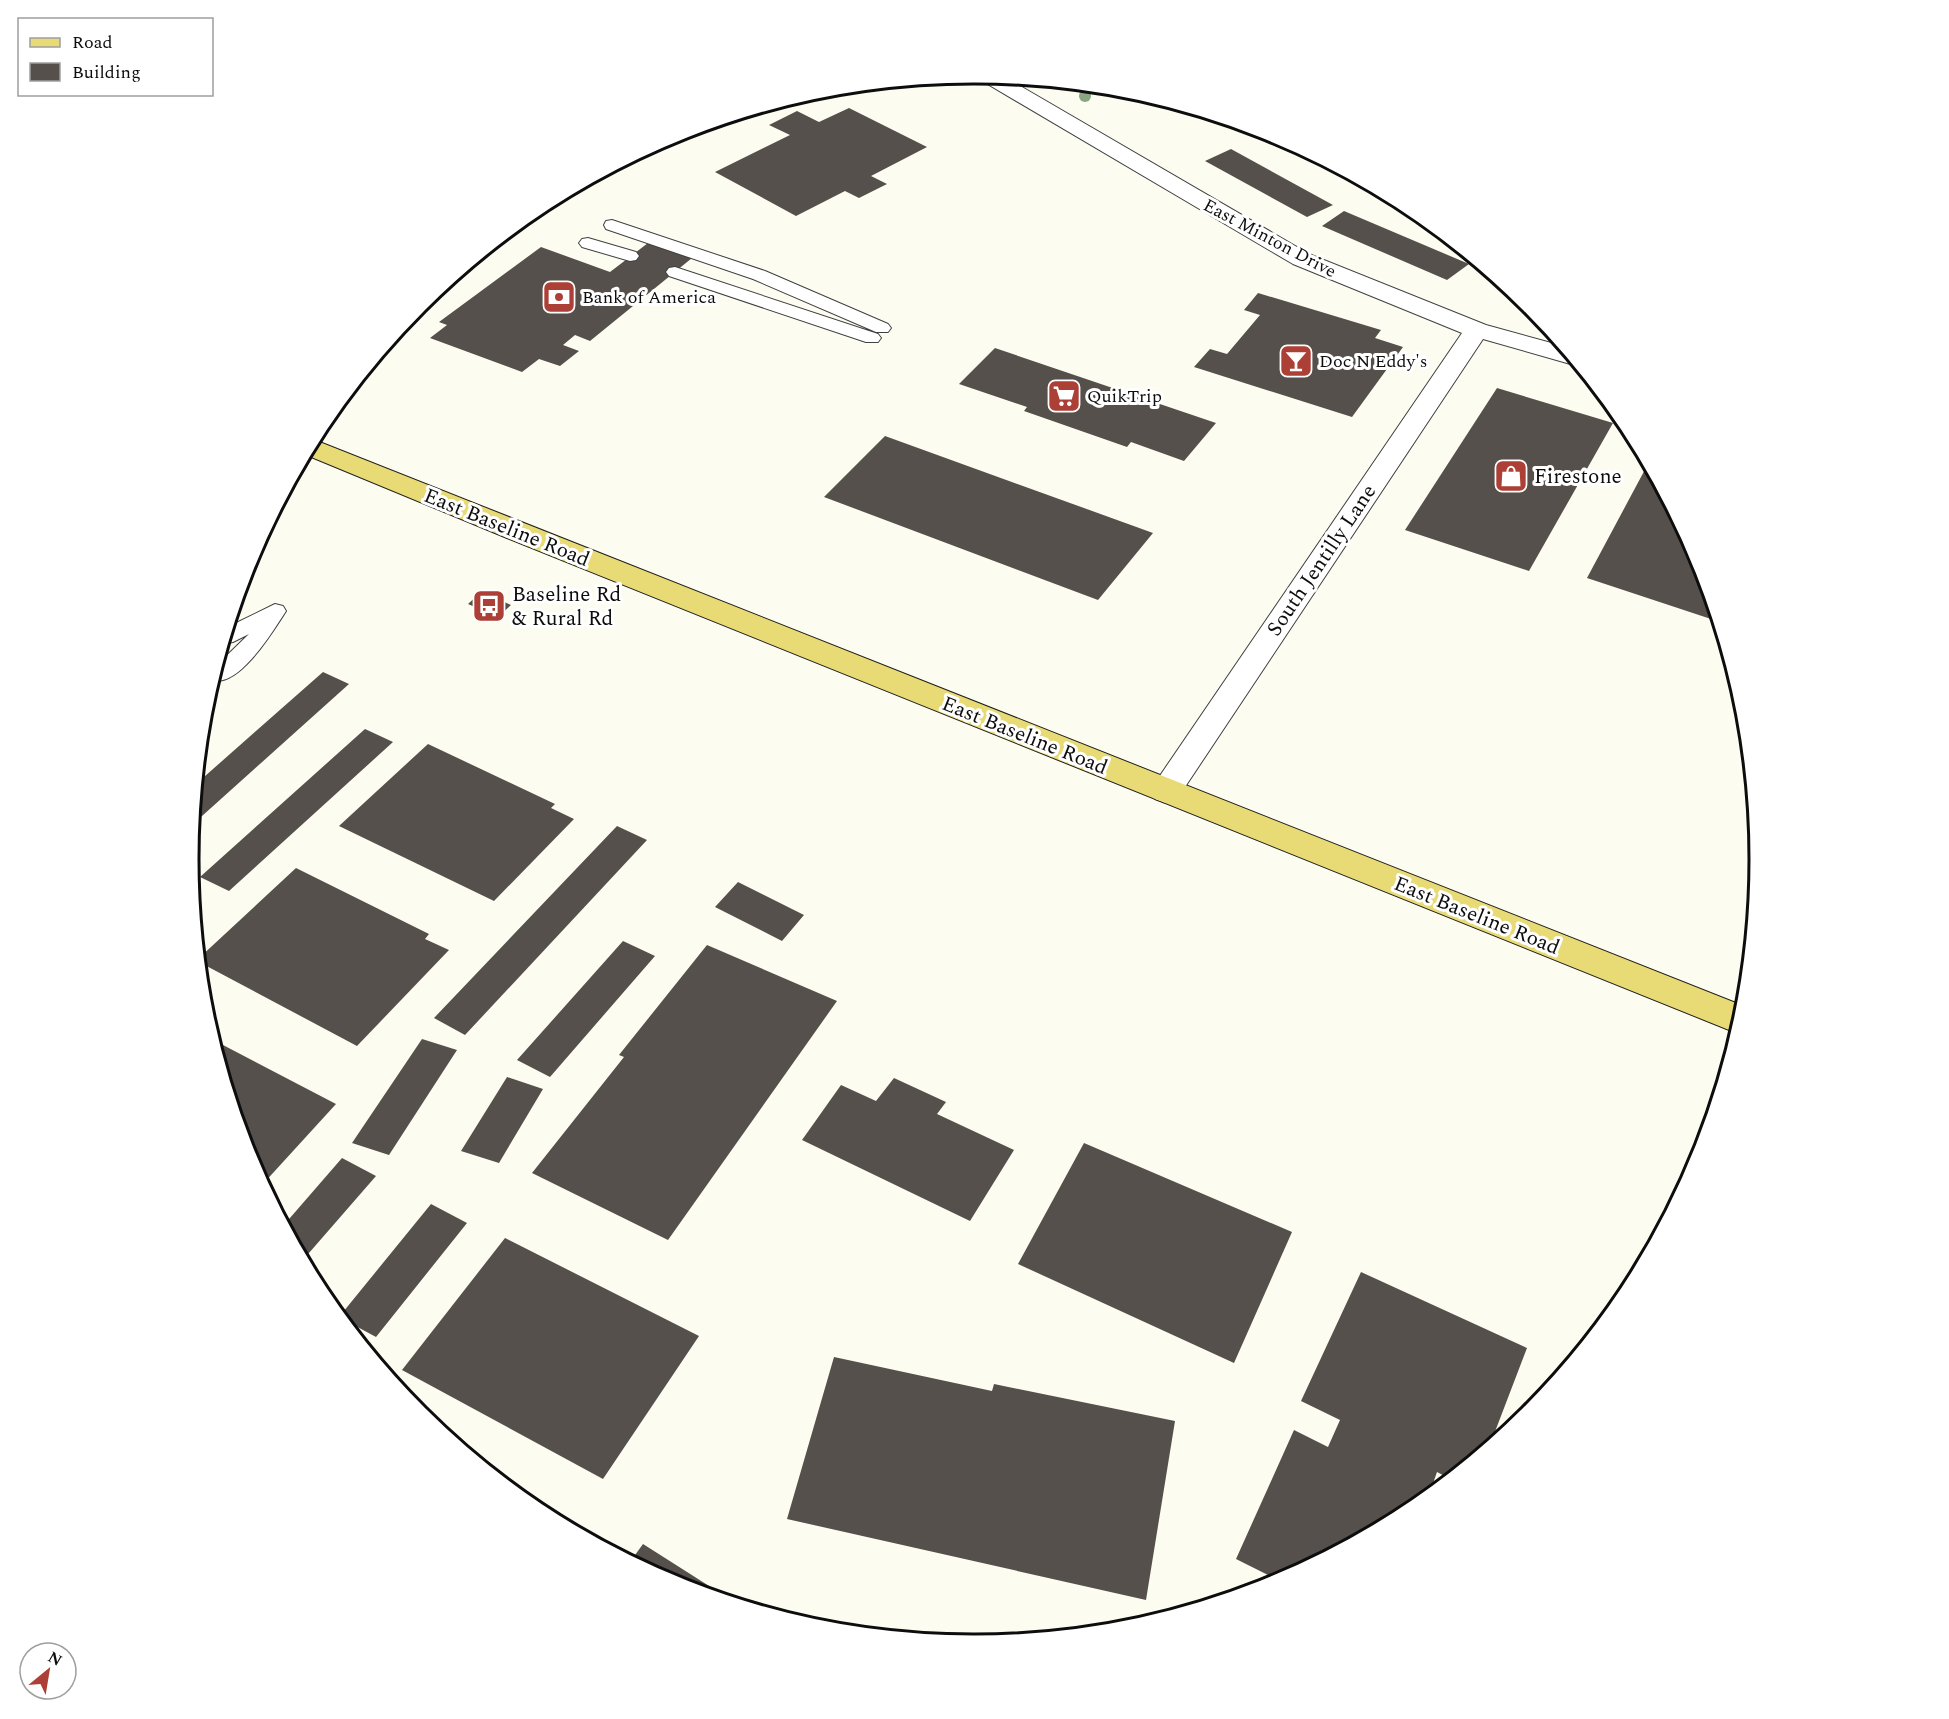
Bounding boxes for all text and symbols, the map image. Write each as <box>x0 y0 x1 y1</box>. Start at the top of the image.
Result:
legend <box>18 18 213 96</box>
text: Road <box>72 29 113 56</box>
text: Building <box>72 59 141 86</box>
street label: East Minton Drive <box>1198 192 1341 285</box>
bank icon: Bank of America <box>541 279 577 315</box>
place label: Bank of America <box>582 284 716 311</box>
bar icon: Doc N Eddy's <box>1278 343 1314 379</box>
place label: Doc N Eddy's <box>1319 348 1428 375</box>
supermarket icon: QuikTrip <box>1046 378 1082 414</box>
place label: QuikTrip <box>1087 383 1162 410</box>
shop icon: Firestone <box>1493 458 1529 494</box>
place label: Firestone <box>1534 461 1622 493</box>
street label: South Jentilly Lane <box>1259 478 1385 643</box>
street label: East Baseline Road <box>419 480 594 576</box>
place label: Baseline Rd & Rural Rd <box>512 579 621 635</box>
bus stop icon: Baseline Rd & Rural Rd <box>471 588 507 624</box>
street label: East Baseline Road <box>937 688 1112 784</box>
street label: East Baseline Road <box>1389 868 1564 964</box>
north arrow <box>18 1641 78 1701</box>
text: N <box>43 1645 67 1673</box>

